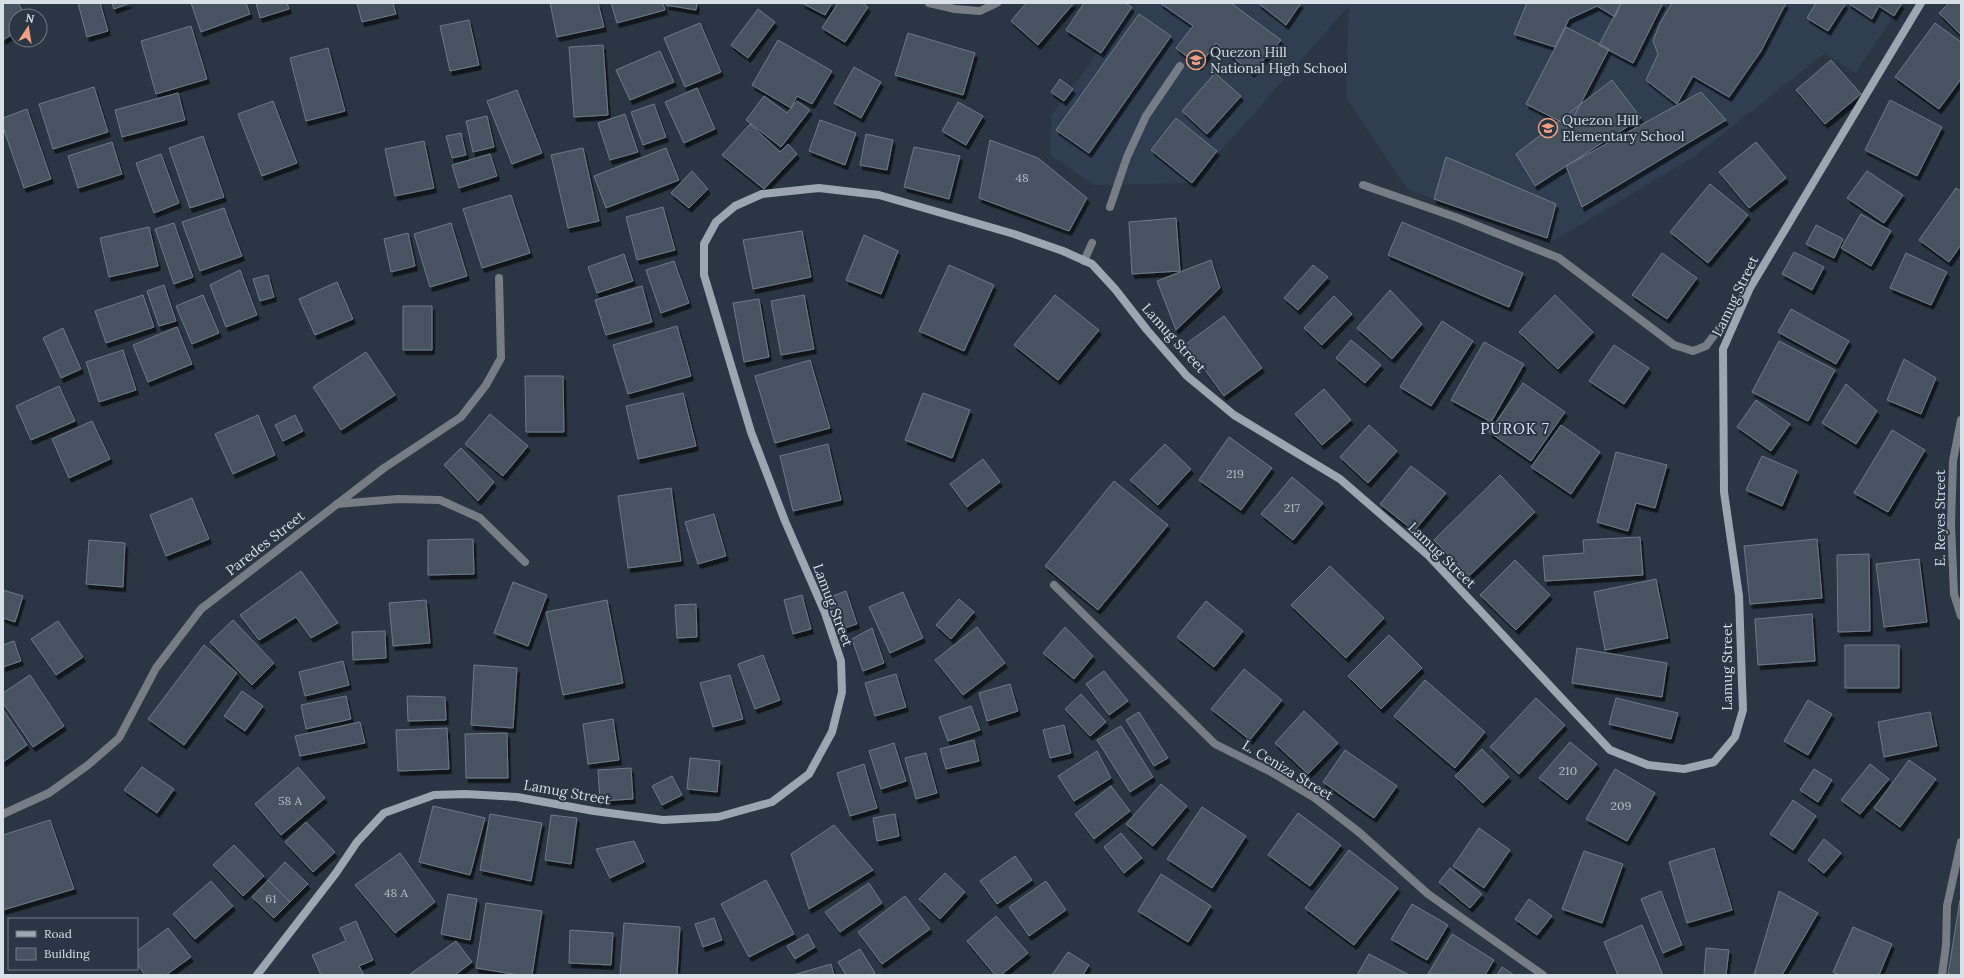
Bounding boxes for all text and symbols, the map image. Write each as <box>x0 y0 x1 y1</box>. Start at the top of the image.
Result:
north arrow <box>8 8 48 48</box>
text: N <box>24 10 36 26</box>
place label: Quezon Hill National High School <box>1210 43 1348 77</box>
school or university icon: Quezon Hill National High School <box>1185 49 1207 71</box>
place label: Quezon Hill Elementary School <box>1562 111 1685 145</box>
school or university icon: Quezon Hill Elementary School <box>1537 117 1559 139</box>
house number: 48 <box>1015 170 1029 185</box>
street label: Lamug Street <box>1708 252 1763 339</box>
street label: Lamug Street <box>1138 299 1210 377</box>
district label: PUROK 7 <box>1480 419 1550 438</box>
house number: 219 <box>1226 466 1244 481</box>
street label: E. Reyes Street <box>1931 469 1949 566</box>
house number: 217 <box>1284 500 1301 515</box>
street label: Paredes Street <box>222 506 308 579</box>
street label: Lamug Street <box>1404 518 1480 592</box>
street label: Lamug Street <box>809 561 857 650</box>
street label: Lamug Street <box>1718 623 1736 711</box>
street label: L. Ceniza Street <box>1239 736 1337 804</box>
house number: 210 <box>1559 763 1577 778</box>
street label: Lamug Street <box>522 776 612 809</box>
house number: 58 A <box>278 793 302 808</box>
house number: 209 <box>1611 798 1631 813</box>
house number: 48 A <box>384 885 408 900</box>
house number: 61 <box>265 891 277 906</box>
legend <box>8 918 138 970</box>
text: Road <box>44 926 72 941</box>
text: Building <box>44 946 90 961</box>

